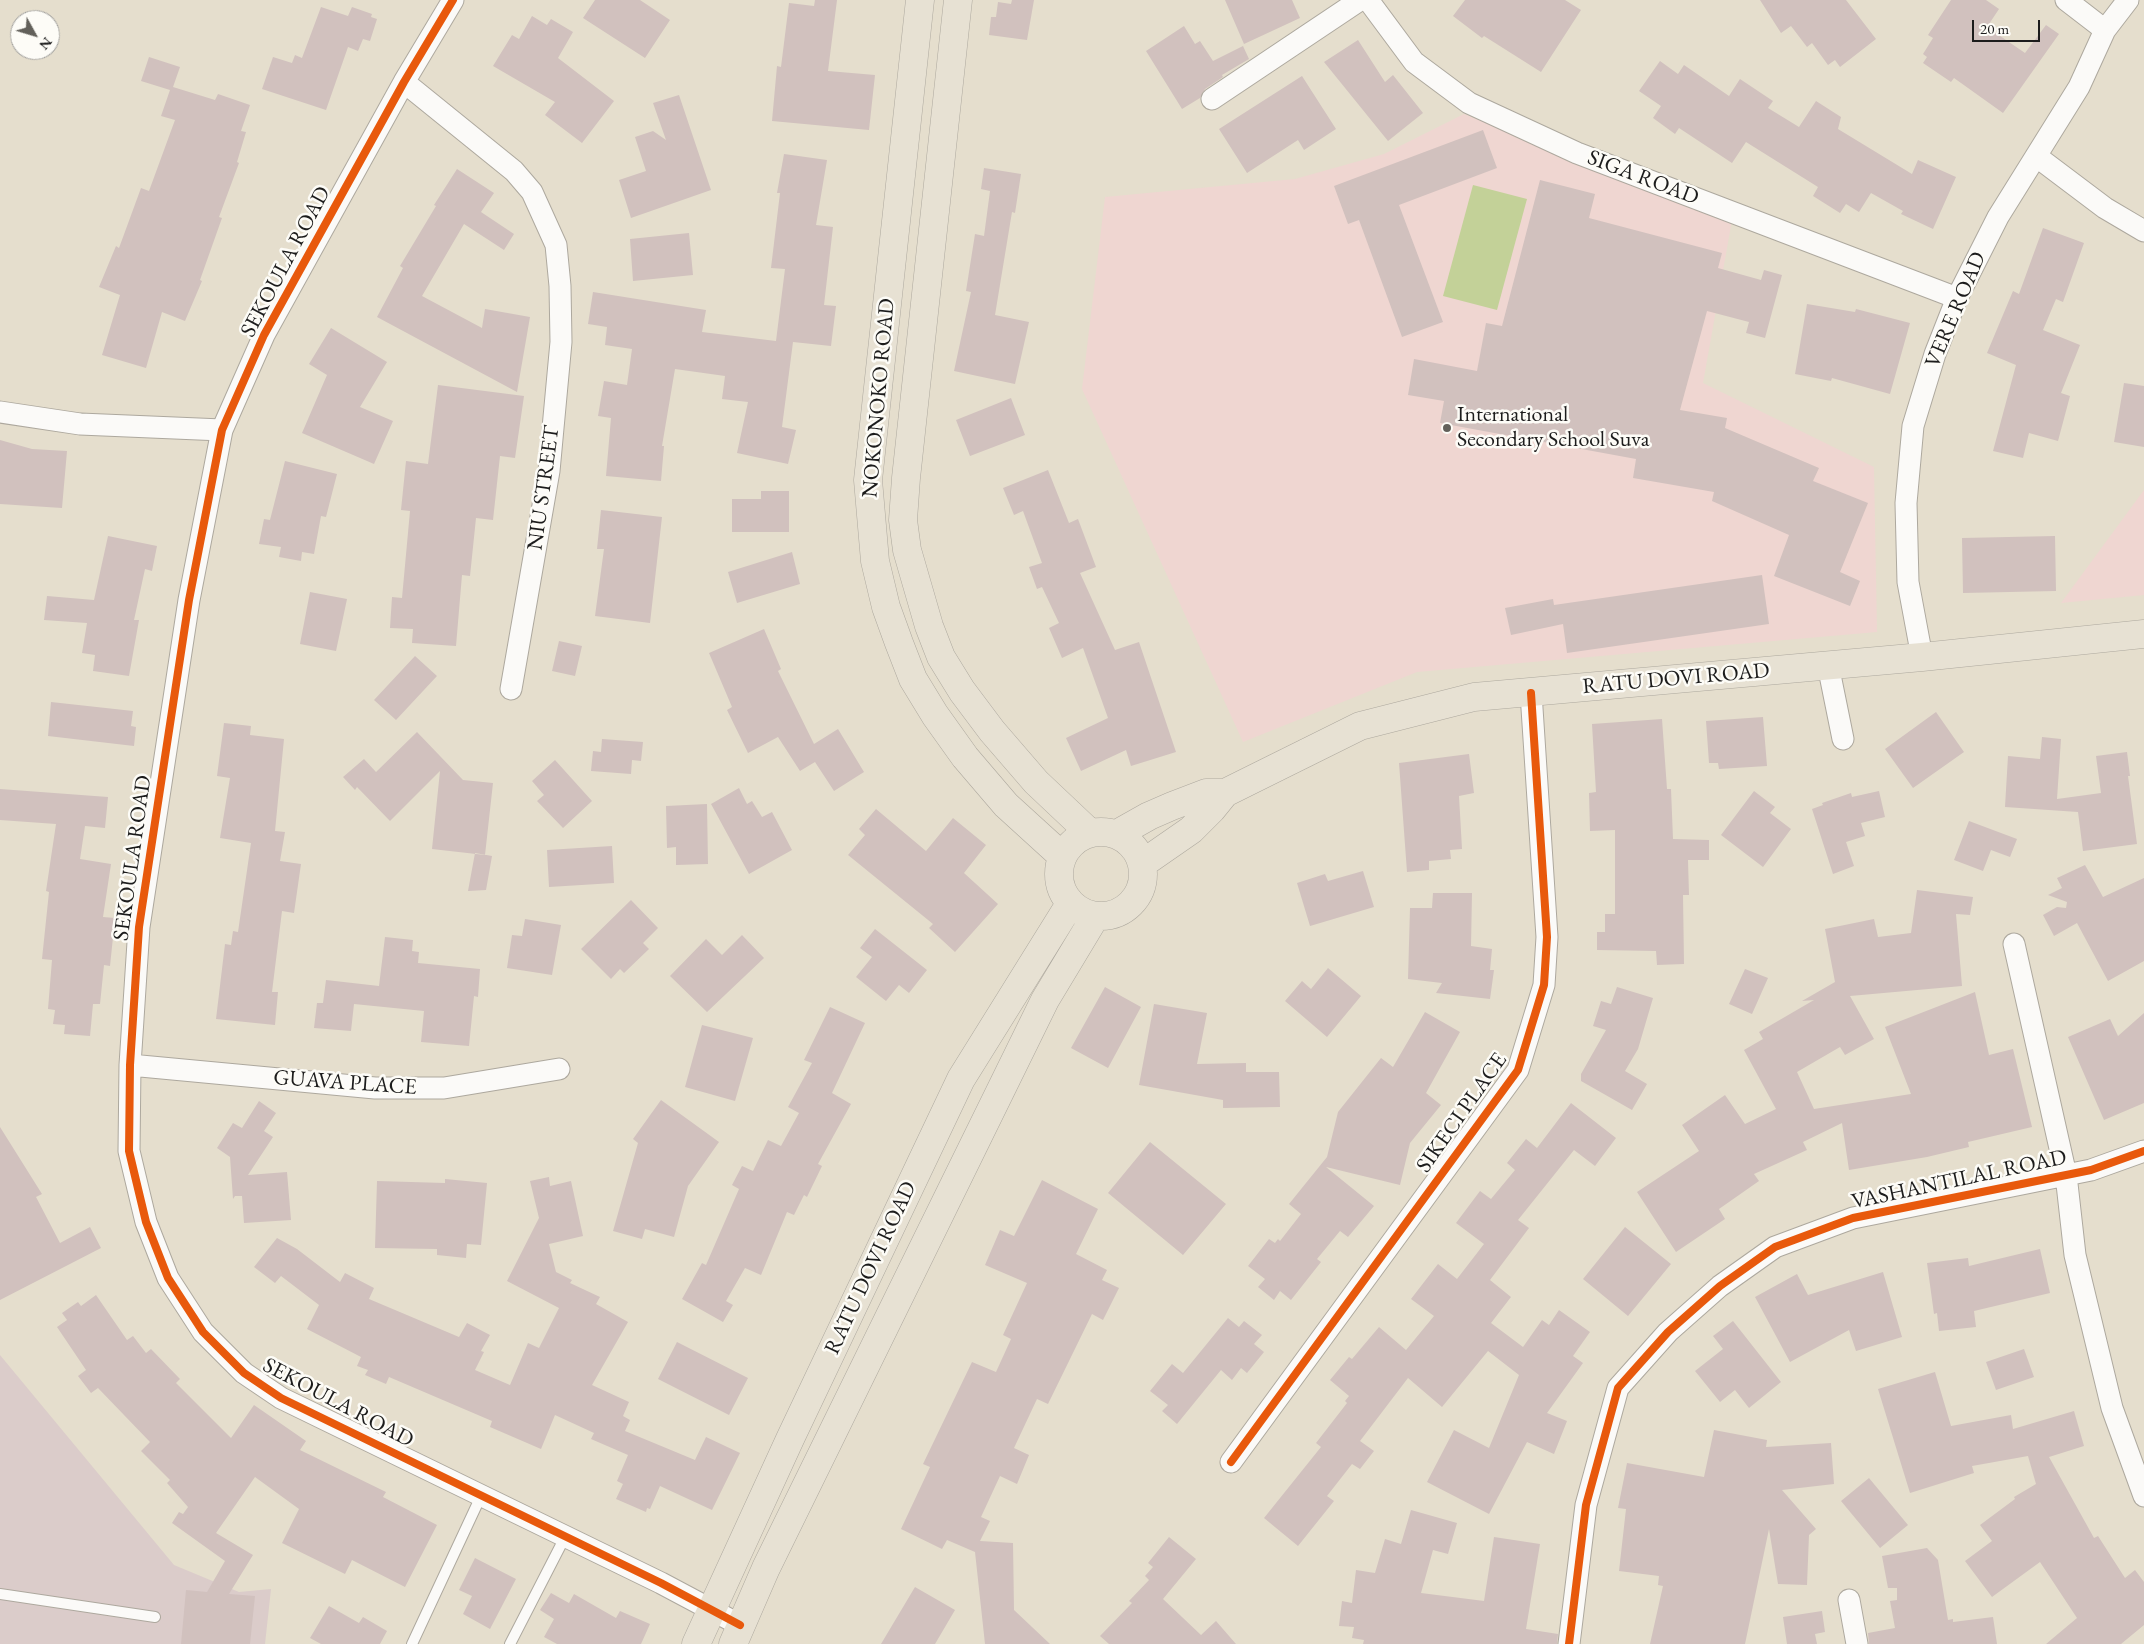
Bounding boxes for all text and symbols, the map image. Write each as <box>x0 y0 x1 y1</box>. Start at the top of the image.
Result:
north arrow <box>10 10 60 60</box>
scale bar <box>1974 10 2042 42</box>
text: 20 m <box>1980 19 2009 38</box>
text: N <box>35 34 56 54</box>
street label: SIGA ROAD <box>1584 145 1702 211</box>
street label: SEKOULA ROAD <box>235 182 337 342</box>
street label: VERE ROAD <box>1920 248 1992 372</box>
street label: NOKONOKO ROAD <box>857 297 901 499</box>
place label: International Secondary School Suva <box>1457 402 1649 454</box>
marker: International Secondary School Suva <box>1441 422 1453 434</box>
street label: NIU STREET <box>522 424 566 552</box>
street label: RATU DOVI ROAD <box>1581 658 1771 700</box>
street label: SEKOULA ROAD <box>108 774 158 942</box>
street label: SIKECI PLACE <box>1411 1048 1513 1178</box>
street label: GUAVA PLACE <box>272 1065 418 1101</box>
street label: VASHANTILAL ROAD <box>1849 1144 2069 1216</box>
street label: RATU DOVI ROAD <box>819 1177 923 1359</box>
street label: SEKOULA ROAD <box>258 1352 418 1454</box>

